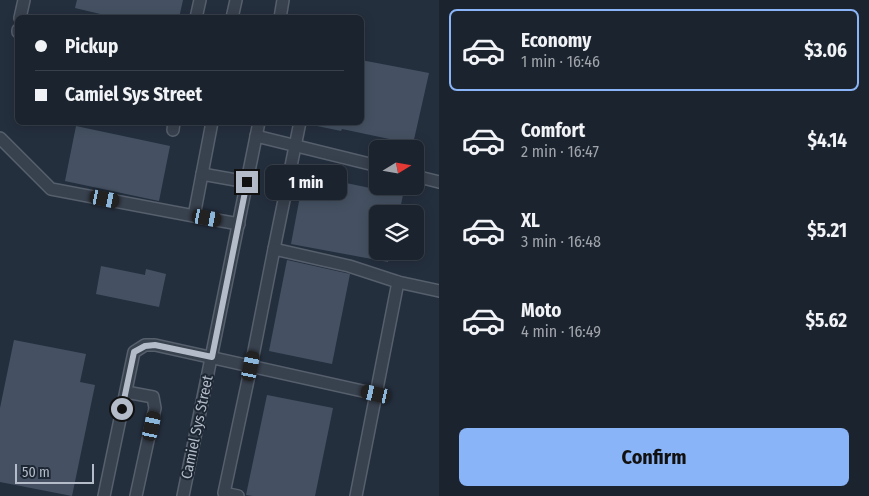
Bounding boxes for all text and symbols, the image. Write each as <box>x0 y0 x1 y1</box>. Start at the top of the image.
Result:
icon: car <box>461 28 506 73</box>
text: Economy <box>521 29 591 52</box>
text: Pickup <box>65 35 118 58</box>
text: $3.06 <box>804 39 847 62</box>
text: 1 min · 16:46 <box>521 52 600 71</box>
text: Camiel Sys Street <box>65 83 202 106</box>
icon: car <box>461 118 506 163</box>
text: Comfort <box>521 119 585 142</box>
text: $4.14 <box>808 129 847 152</box>
north arrow <box>369 140 424 195</box>
map controls <box>369 140 424 260</box>
text: 2 min · 16:47 <box>521 142 599 161</box>
callout: 1 min <box>264 164 347 200</box>
route end <box>236 171 258 193</box>
text: 1 min <box>289 173 323 192</box>
car <box>88 189 121 209</box>
button: layers <box>369 205 424 260</box>
car <box>190 208 223 228</box>
icon: car <box>461 208 506 253</box>
text: XL <box>521 209 540 232</box>
text: $5.21 <box>807 219 847 242</box>
text: 3 min · 16:48 <box>521 232 601 251</box>
icon: car <box>461 298 506 343</box>
text: Moto <box>521 299 561 322</box>
text: $5.62 <box>805 309 847 332</box>
text: 4 min · 16:49 <box>521 322 601 341</box>
car <box>240 350 261 382</box>
street label: Camiel Sys Street <box>177 373 217 481</box>
car <box>359 383 392 405</box>
route start <box>111 398 133 420</box>
car <box>141 410 162 442</box>
button: Confirm <box>459 428 849 486</box>
scale bar <box>15 461 94 484</box>
text: 50 m <box>22 464 50 481</box>

